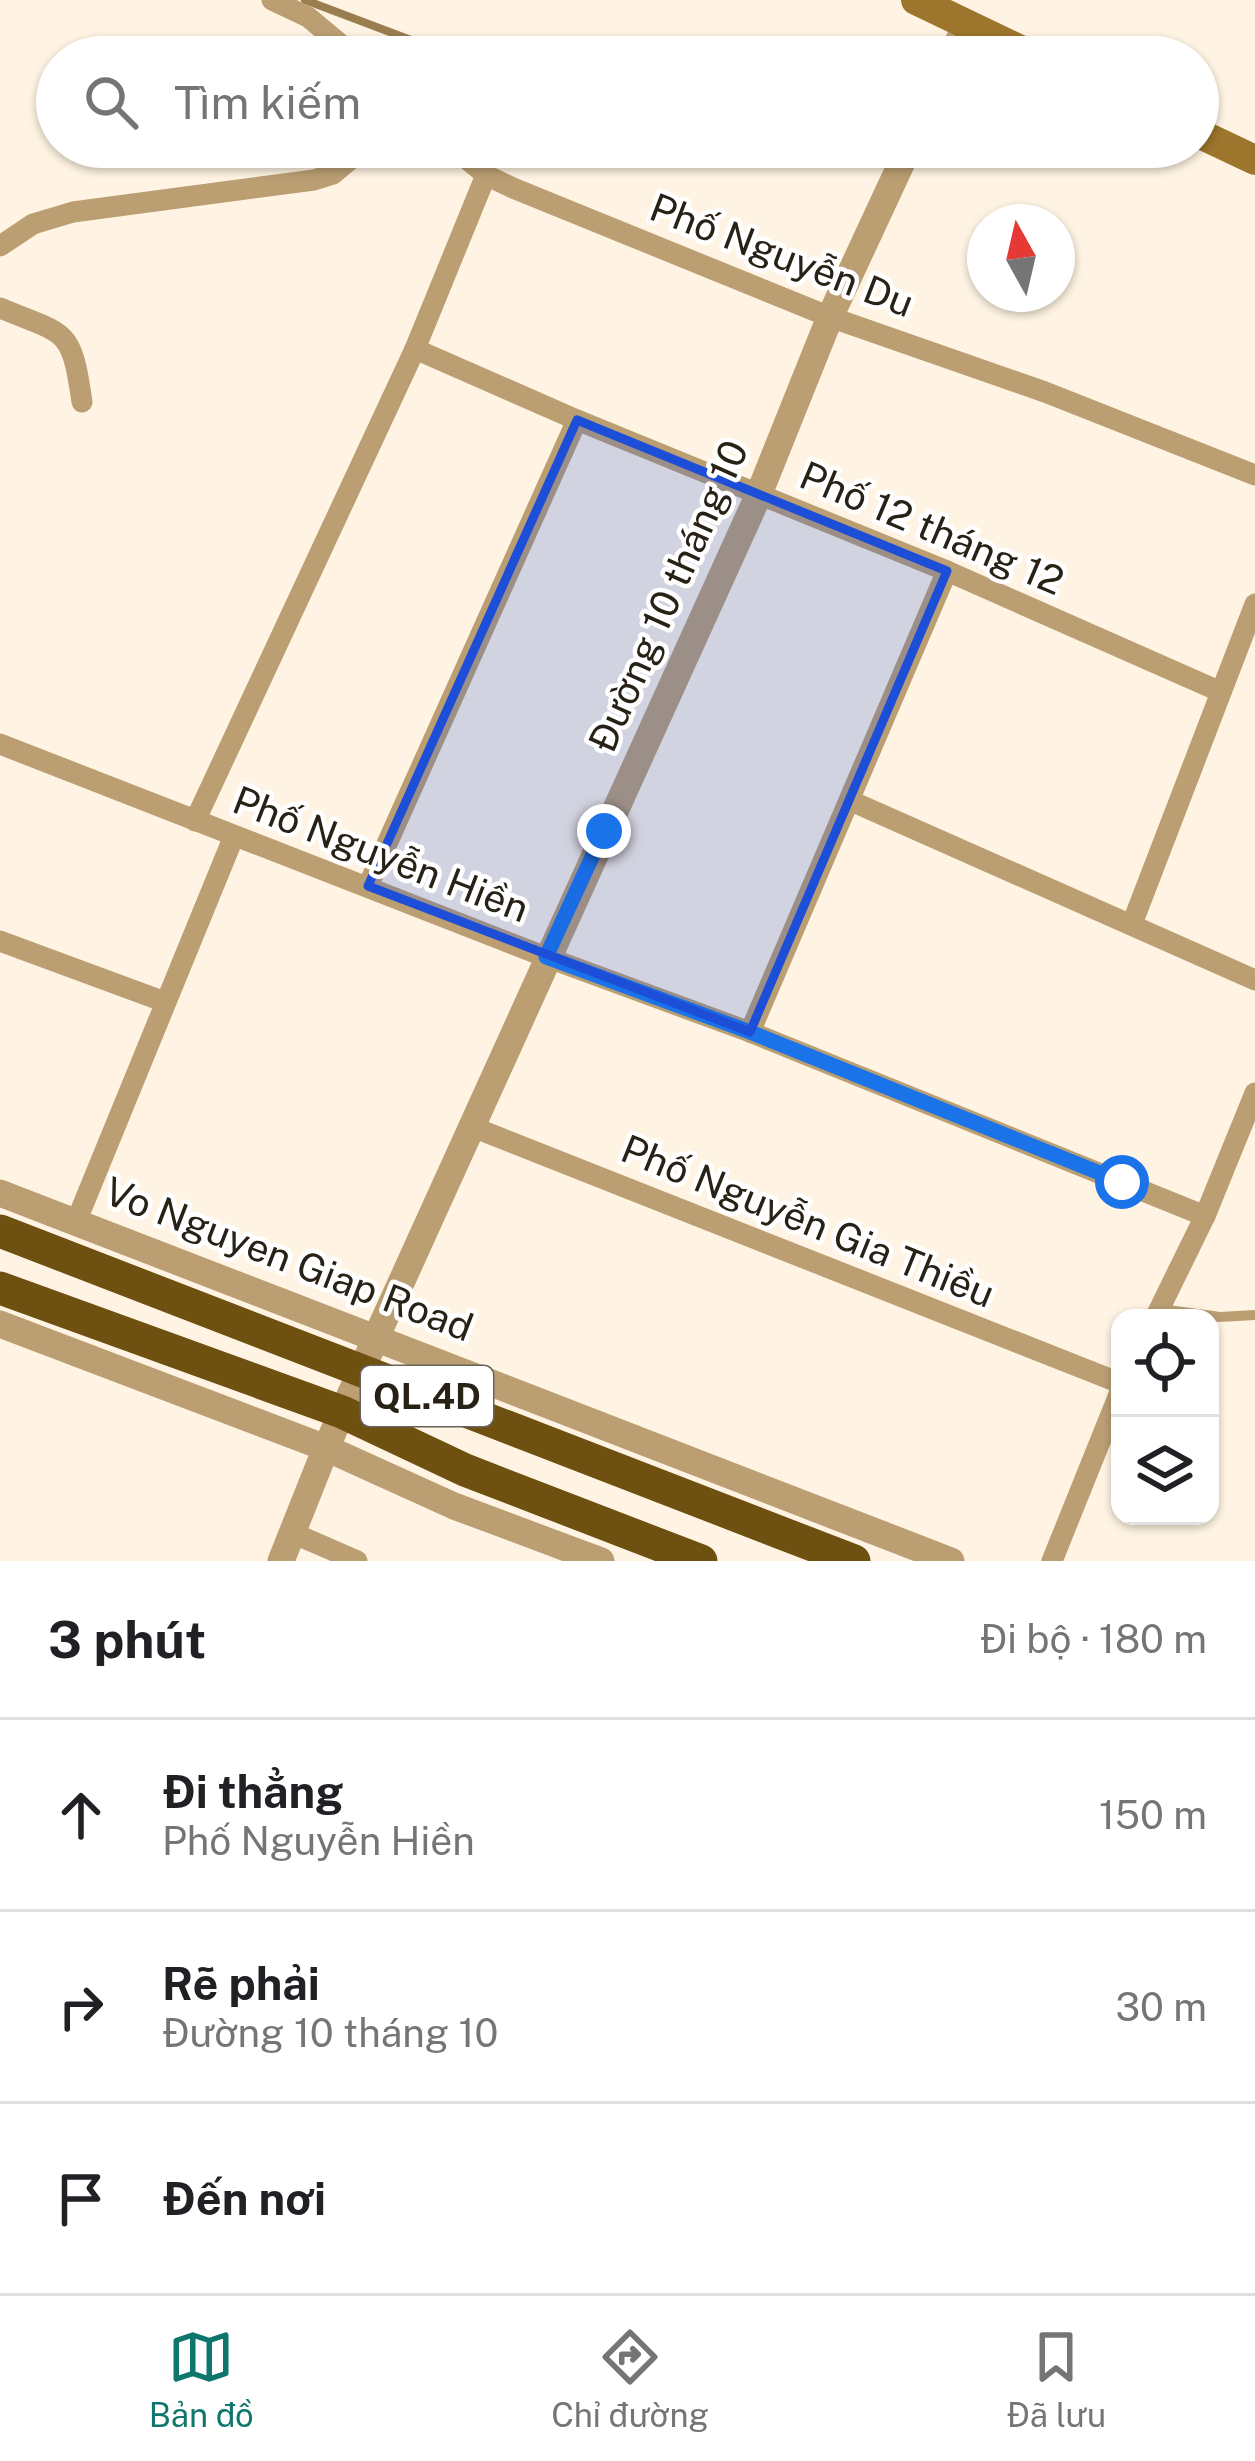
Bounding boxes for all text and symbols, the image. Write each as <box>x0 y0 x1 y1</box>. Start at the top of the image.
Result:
search box <box>36 36 1219 168</box>
icon: search <box>78 69 144 135</box>
text: Tìm kiếm <box>174 76 361 129</box>
street label: Phố Nguyễn Du <box>644 184 920 326</box>
north arrow <box>967 204 1075 312</box>
street label: Đường 10 tháng 10 <box>579 433 757 759</box>
street label: Phố 12 tháng 12 <box>793 452 1071 604</box>
street label: Phố Nguyễn Hiền <box>227 776 535 932</box>
route end <box>577 804 631 858</box>
street label: Phố Nguyễn Gia Thiều <box>615 1125 1001 1317</box>
route start <box>1095 1155 1149 1209</box>
street label: Vo Nguyen Giap Road <box>99 1168 479 1350</box>
map controls <box>1111 1309 1219 1525</box>
button: locate <box>1111 1309 1219 1417</box>
road number: QL.4D <box>361 1366 493 1426</box>
button: layers <box>1111 1417 1219 1525</box>
text: 3 phút <box>48 1610 206 1669</box>
text: Đi bộ · 180 m <box>980 1616 1207 1662</box>
text: Đi thẳng <box>162 1765 344 1818</box>
icon: ahead <box>48 1782 114 1848</box>
text: 150 m <box>1099 1792 1207 1838</box>
text: Phố Nguyễn Hiền <box>162 1818 475 1864</box>
text: Rẽ phải <box>162 1957 320 2010</box>
icon: right <box>48 1974 114 2040</box>
text: 30 m <box>1116 1984 1207 2030</box>
text: Đường 10 tháng 10 <box>162 2010 498 2056</box>
icon: arrive <box>48 2166 114 2232</box>
text: Đến nơi <box>162 2172 326 2225</box>
tab: Bản đồ <box>149 2324 254 2434</box>
tab: Chỉ đường <box>551 2324 709 2434</box>
tab: Đã lưu <box>1007 2324 1106 2434</box>

